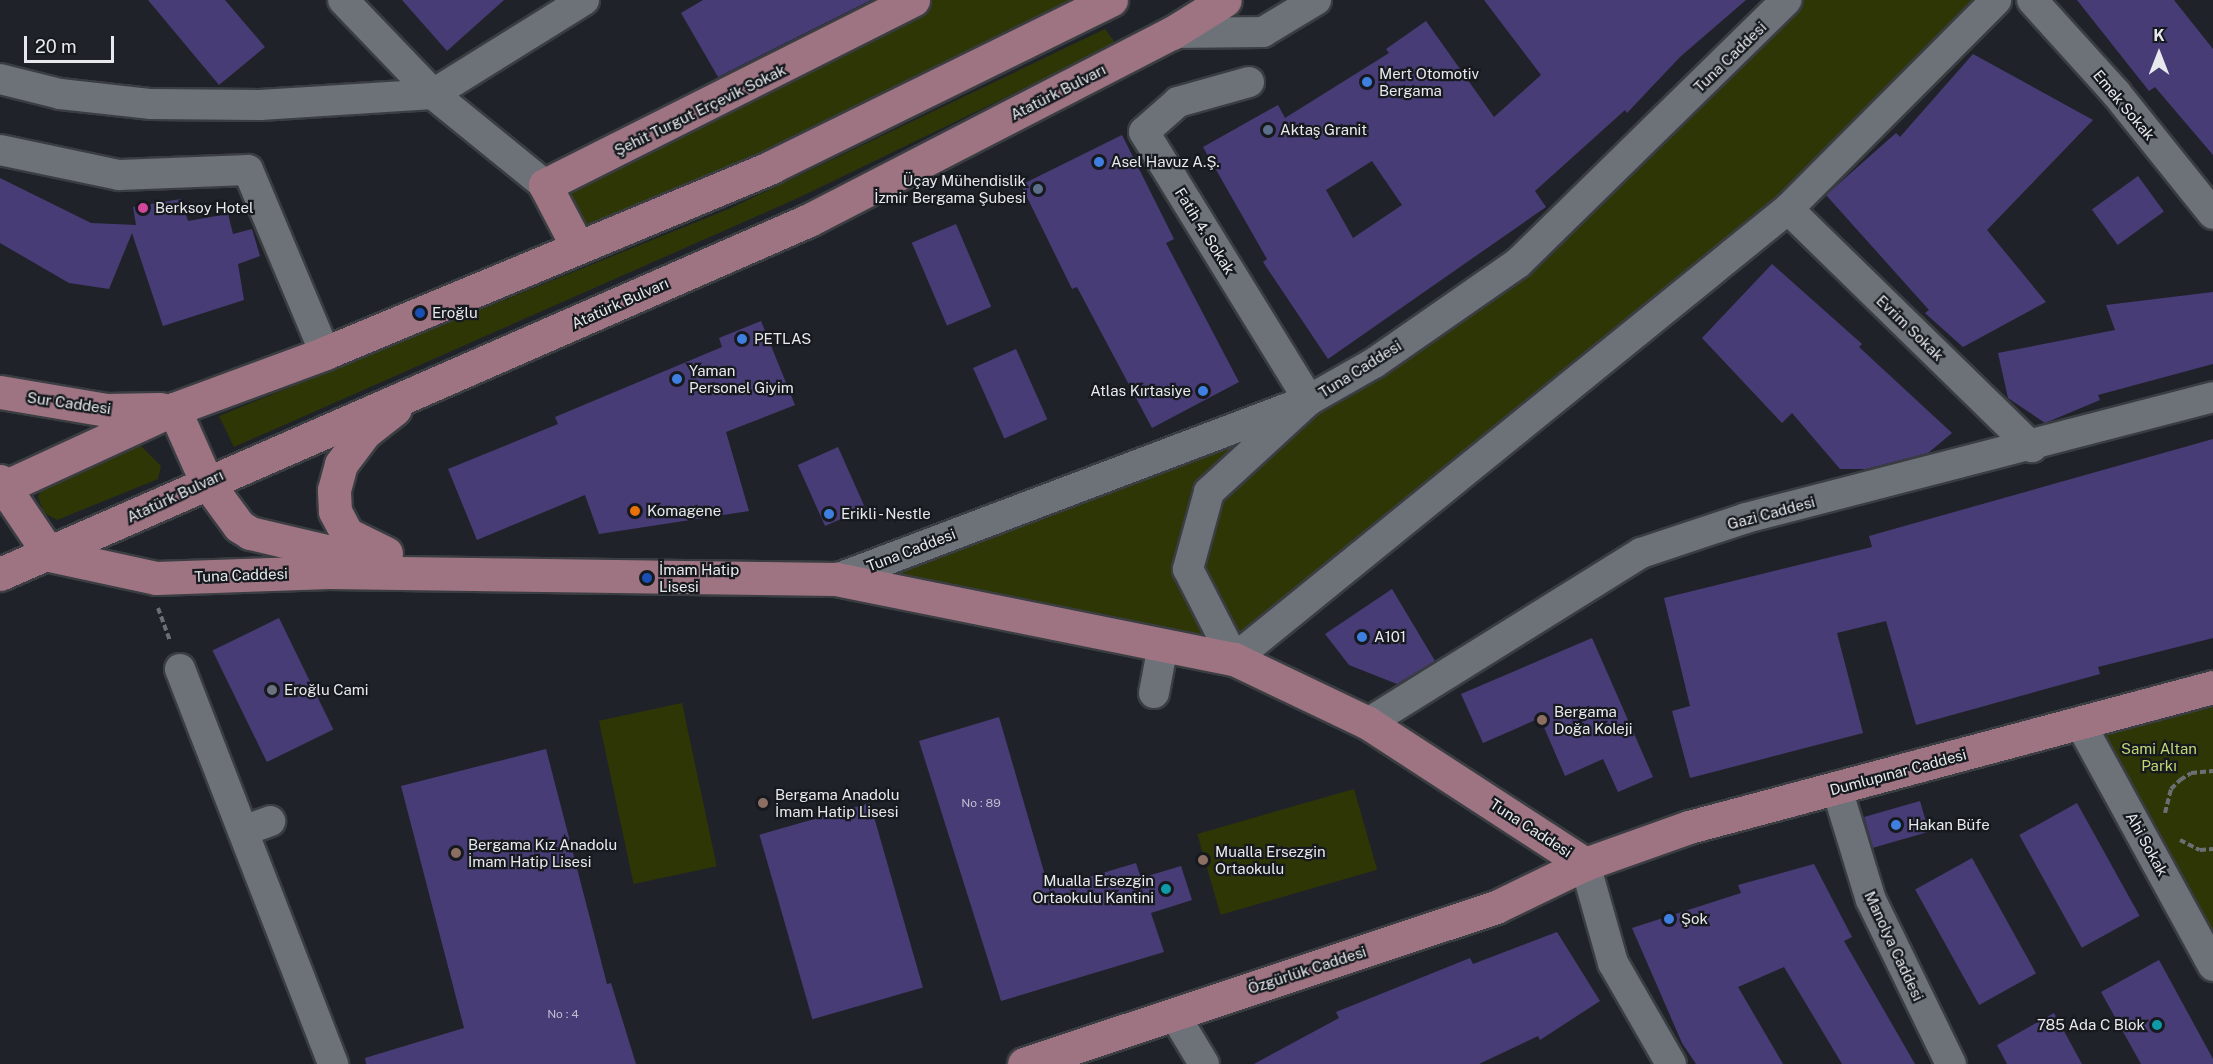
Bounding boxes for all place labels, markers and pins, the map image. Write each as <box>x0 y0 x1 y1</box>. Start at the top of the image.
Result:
place label: Mert Otomotiv Bergama <box>1379 64 1479 99</box>
marker: Mert Otomotiv Bergama <box>1360 75 1374 89</box>
place label: Aktaş Granit <box>1280 121 1367 139</box>
marker: Aktaş Granit <box>1261 123 1275 137</box>
place label: Asel Havuz A.Ş. <box>1111 153 1220 171</box>
marker: Asel Havuz A.Ş. <box>1092 155 1106 169</box>
place label: Üçay Mühendislik İzmir Bergama Şubesi <box>874 171 1026 206</box>
marker: Üçay Mühendislik İzmir Bergama Şubesi <box>1031 182 1045 196</box>
place label: Berksoy Hotel <box>155 199 254 217</box>
marker: Berksoy Hotel <box>136 201 150 215</box>
place label: Eroğlu <box>432 304 478 322</box>
marker: Eroğlu <box>413 306 427 320</box>
place label: PETLAS <box>754 330 811 348</box>
marker: PETLAS <box>735 332 749 346</box>
place label: Yaman Personel Giyim <box>689 361 794 396</box>
marker: Yaman Personel Giyim <box>670 372 684 386</box>
place label: Atlas Kırtasiye <box>1090 382 1191 400</box>
marker: Atlas Kırtasiye <box>1196 384 1210 398</box>
place label: Komagene <box>647 502 721 520</box>
marker: Komagene <box>628 504 642 518</box>
place label: Erikli - Nestle <box>841 505 935 523</box>
marker: Erikli - Nestle <box>822 507 836 521</box>
place label: İmam Hatip Lisesi <box>659 560 739 595</box>
marker: İmam Hatip Lisesi <box>640 571 654 585</box>
place label: A101 <box>1374 628 1406 646</box>
marker: A101 <box>1355 630 1369 644</box>
place label: Eroğlu Cami <box>284 681 368 699</box>
marker: Eroğlu Cami <box>265 683 279 697</box>
place label: Bergama Doğa Koleji <box>1554 702 1633 737</box>
marker: Bergama Doğa Koleji <box>1535 713 1549 727</box>
place label: Bergama Anadolu İmam Hatip Lisesi <box>775 785 900 820</box>
marker: Bergama Anadolu İmam Hatip Lisesi <box>756 796 770 810</box>
place label: Hakan Büfe <box>1908 816 1990 834</box>
marker: Hakan Büfe <box>1889 818 1903 832</box>
place label: Bergama Kız Anadolu İmam Hatip Lisesi <box>468 835 617 870</box>
place label: Mualla Ersezgin Ortaokulu <box>1215 842 1326 877</box>
marker: Bergama Kız Anadolu İmam Hatip Lisesi <box>449 846 463 860</box>
marker: Mualla Ersezgin Ortaokulu <box>1196 853 1210 867</box>
place label: Mualla Ersezgin Ortaokulu Kantini <box>1032 871 1154 906</box>
marker: Mualla Ersezgin Ortaokulu Kantini <box>1159 882 1173 896</box>
place label: Şok <box>1681 910 1708 928</box>
marker: Şok <box>1662 912 1676 926</box>
place label: 785 Ada C Blok <box>2037 1016 2145 1034</box>
marker: 785 Ada C Blok <box>2150 1018 2164 1032</box>

